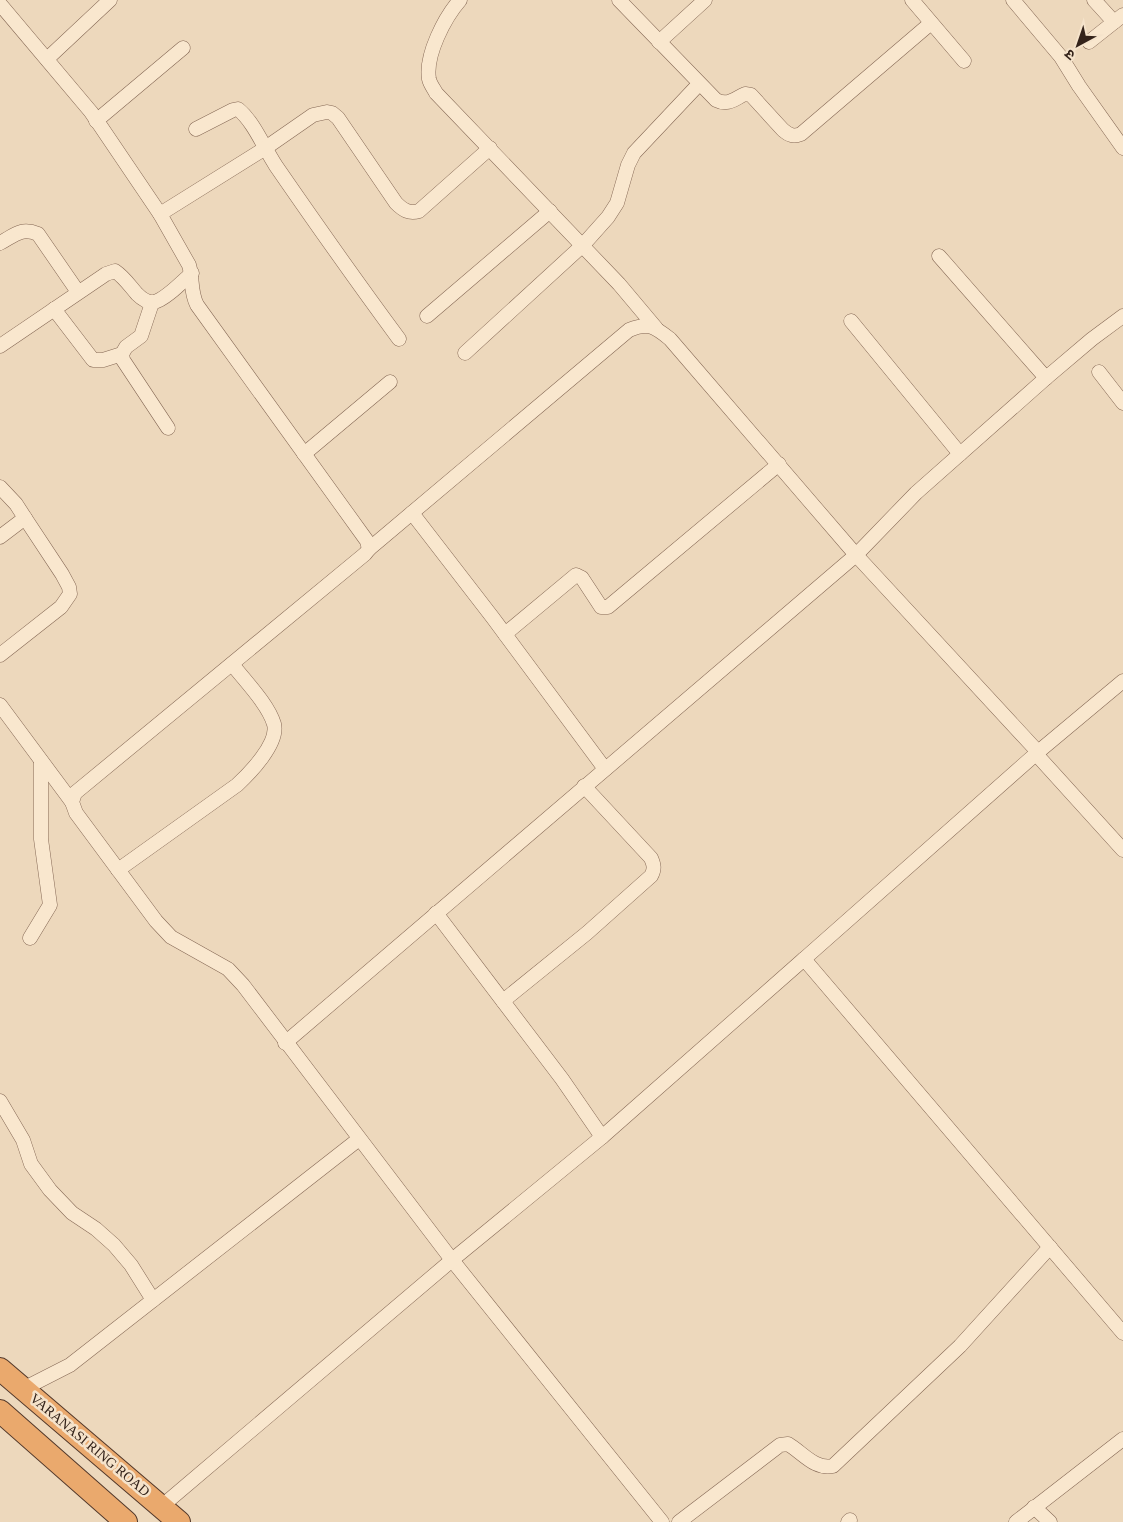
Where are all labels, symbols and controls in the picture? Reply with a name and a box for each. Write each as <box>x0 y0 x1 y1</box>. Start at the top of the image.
north arrow <box>1053 20 1103 70</box>
text: उ <box>1061 46 1078 63</box>
street label: VARANASI RING ROAD <box>27 1391 153 1499</box>

